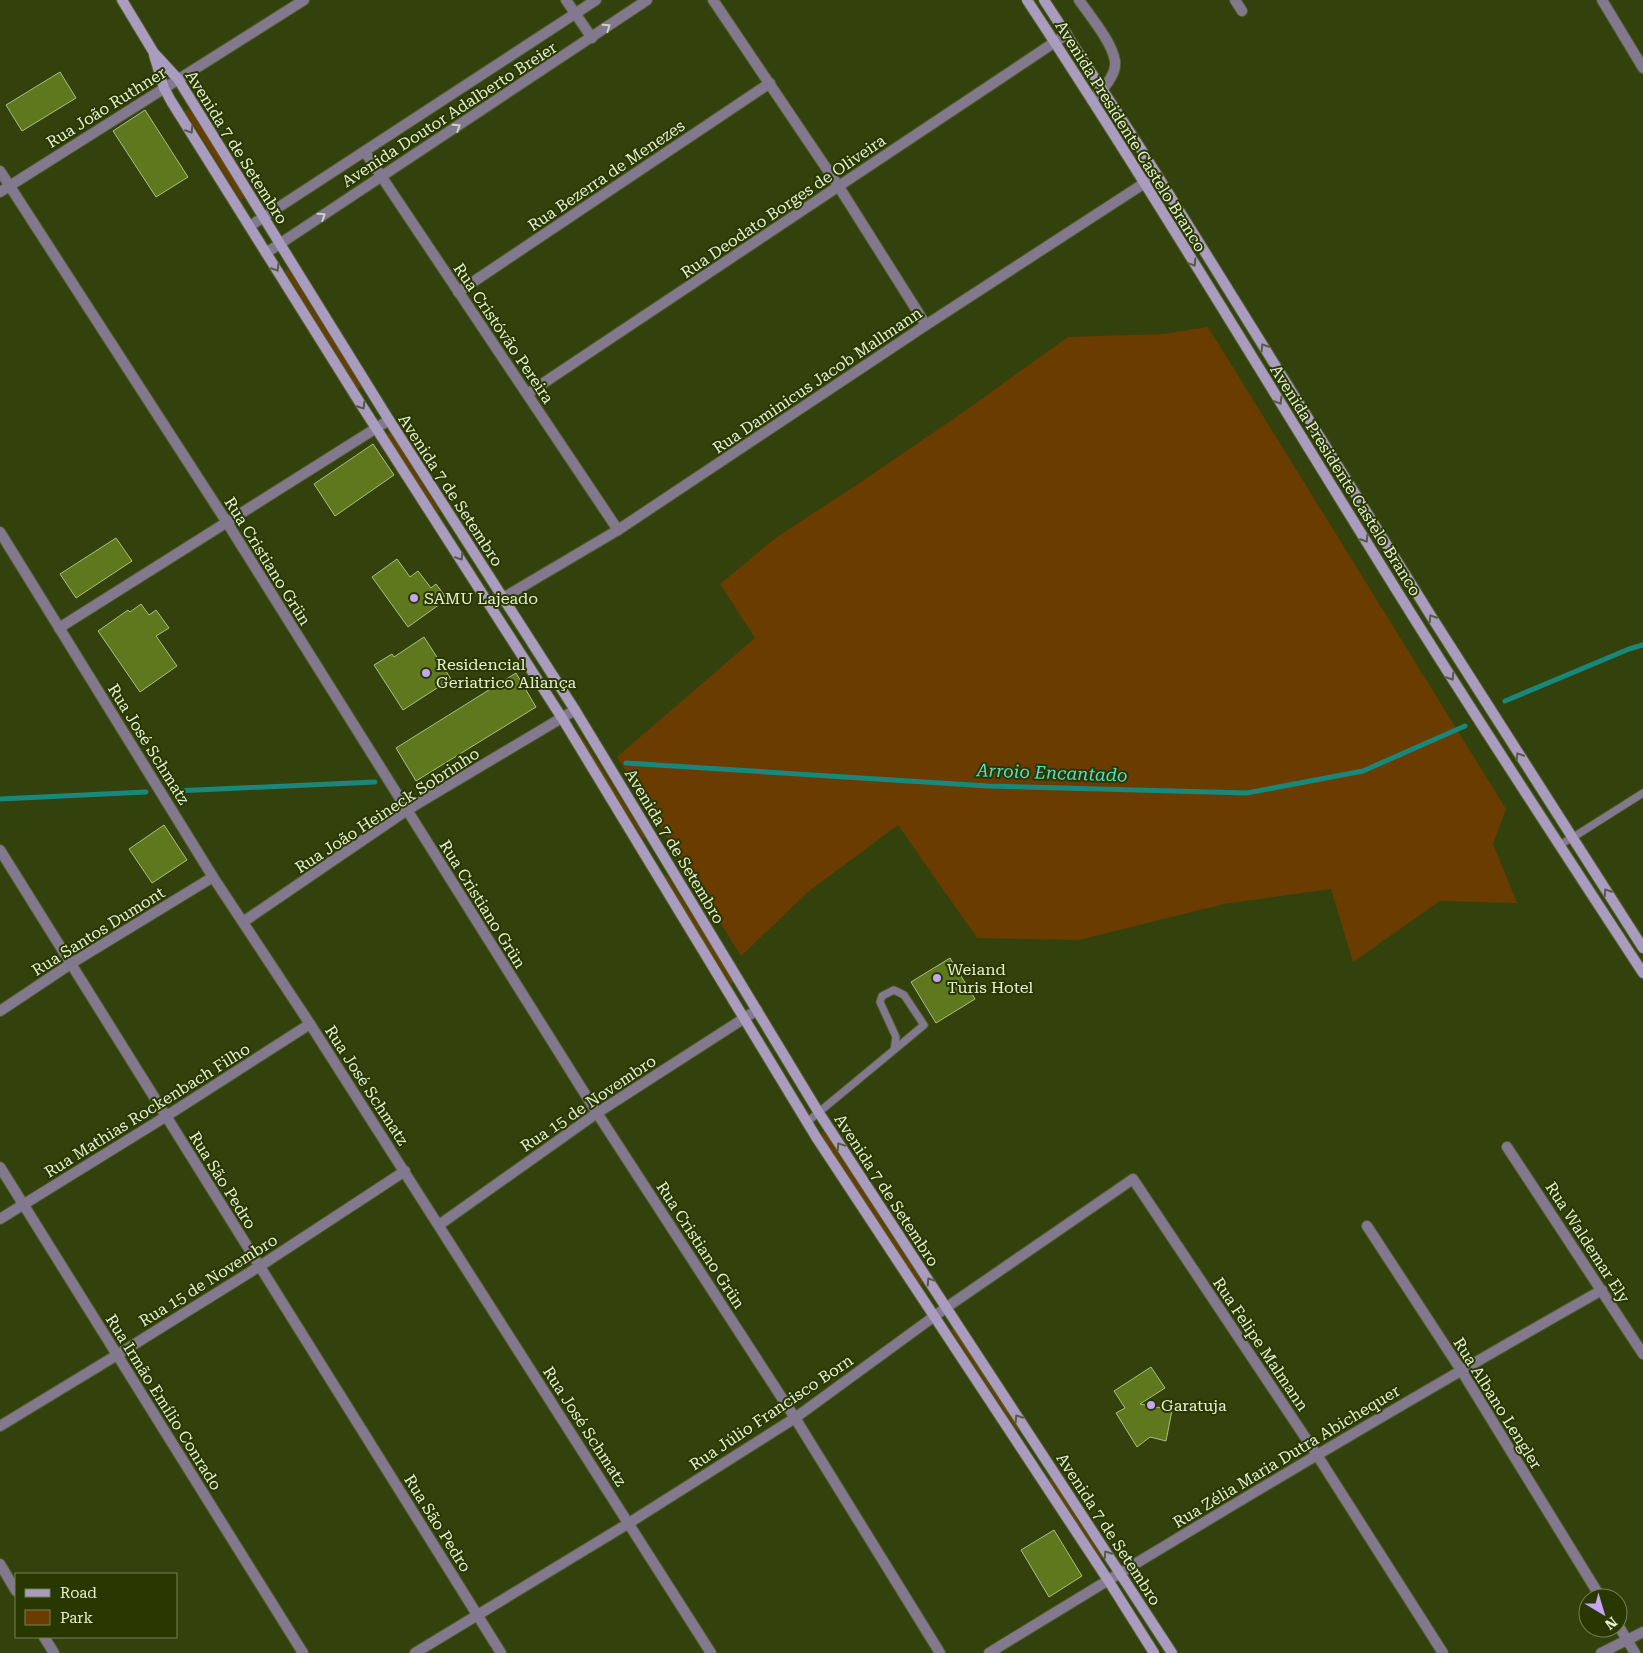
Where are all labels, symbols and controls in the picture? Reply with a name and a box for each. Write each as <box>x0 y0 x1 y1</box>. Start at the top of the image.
street label: Avenida Presidente Castelo Branco <box>1051 17 1210 255</box>
one-way arrow <box>602 24 611 33</box>
street label: Avenida Doutor Adalberto Breier <box>338 37 561 191</box>
street label: Rua João Ruthner <box>43 63 170 152</box>
street label: Avenida 7 de Setembro <box>182 67 292 228</box>
street label: Rua Bezerra de Menezes <box>524 116 689 235</box>
one-way arrow <box>452 124 461 133</box>
one-way arrow <box>183 125 193 134</box>
street label: Rua Deodato Borges de Oliveira <box>677 130 890 282</box>
one-way arrow <box>316 213 325 222</box>
one-way arrow <box>1187 258 1197 267</box>
street label: Rua Cristóvão Pereira <box>450 260 558 407</box>
one-way arrow <box>269 262 279 271</box>
street label: Rua Daminicus Jacob Mallmann <box>709 303 925 458</box>
one-way arrow <box>1260 343 1270 352</box>
street label: Avenida Presidente Castelo Branco <box>1266 361 1425 599</box>
one-way arrow <box>1273 396 1283 405</box>
one-way arrow <box>356 400 365 409</box>
street label: Avenida 7 de Setembro <box>394 411 507 570</box>
street label: Rua Cristiano Grün <box>220 494 315 629</box>
one-way arrow <box>1359 534 1368 543</box>
one-way arrow <box>454 551 463 560</box>
place label: SAMU Lajeado <box>424 589 538 608</box>
marker: SAMU Lajeado <box>408 592 420 604</box>
one-way arrow <box>1429 615 1439 624</box>
place label: Residencial Geriatrico Aliança <box>436 655 577 692</box>
marker: Residencial Geriatrico Aliança <box>420 667 432 679</box>
one-way arrow <box>1445 672 1455 681</box>
street label: Rua José Schmatz <box>104 680 194 809</box>
street label: Rua João Heineck Sobrinho <box>292 744 483 877</box>
one-way arrow <box>1516 752 1526 761</box>
water label: Arroio Encantado <box>975 759 1128 786</box>
street label: Avenida 7 de Setembro <box>621 765 728 927</box>
street label: Rua Cristiano Grün <box>435 837 530 972</box>
street label: Rua Santos Dumont <box>28 883 168 980</box>
one-way arrow <box>1604 889 1613 898</box>
place label: Weiand Turis Hotel <box>947 960 1033 997</box>
marker: Weiand Turis Hotel <box>931 972 943 984</box>
street label: Rua José Schmatz <box>321 1022 413 1149</box>
street label: Rua Mathias Rockenbach Filho <box>41 1039 254 1182</box>
street label: Rua 15 de Novembro <box>517 1051 660 1156</box>
street label: Avenida 7 de Setembro <box>830 1111 943 1270</box>
street label: Rua São Pedro <box>185 1128 260 1233</box>
one-way arrow <box>837 1142 846 1152</box>
street label: Rua Cristiano Grün <box>652 1178 749 1312</box>
street label: Rua Waldemar Ely <box>1541 1178 1634 1307</box>
street label: Rua 15 de Novembro <box>136 1230 281 1331</box>
street label: Rua Felipe Malmann <box>1209 1274 1312 1415</box>
one-way arrow <box>927 1278 936 1287</box>
street label: Rua Irmão Emílio Conrado <box>102 1311 226 1494</box>
street label: Rua Albano Lengler <box>1449 1334 1546 1473</box>
street label: Rua Júlio Francisco Born <box>686 1351 857 1474</box>
street label: Rua José Schmatz <box>539 1363 631 1490</box>
street label: Rua Zélia Maria Dutra Abichequer <box>1169 1381 1403 1532</box>
place label: Garatuja <box>1161 1396 1227 1415</box>
marker: Garatuja <box>1145 1399 1157 1411</box>
one-way arrow <box>1015 1414 1025 1423</box>
street label: Avenida 7 de Setembro <box>1052 1450 1165 1609</box>
street label: Rua São Pedro <box>400 1471 475 1576</box>
one-way arrow <box>1103 1550 1113 1559</box>
legend <box>15 1573 178 1638</box>
text: Road <box>60 1584 97 1602</box>
north arrow <box>1578 1588 1628 1638</box>
text: Park <box>60 1609 94 1627</box>
text: N <box>1602 1614 1620 1633</box>

